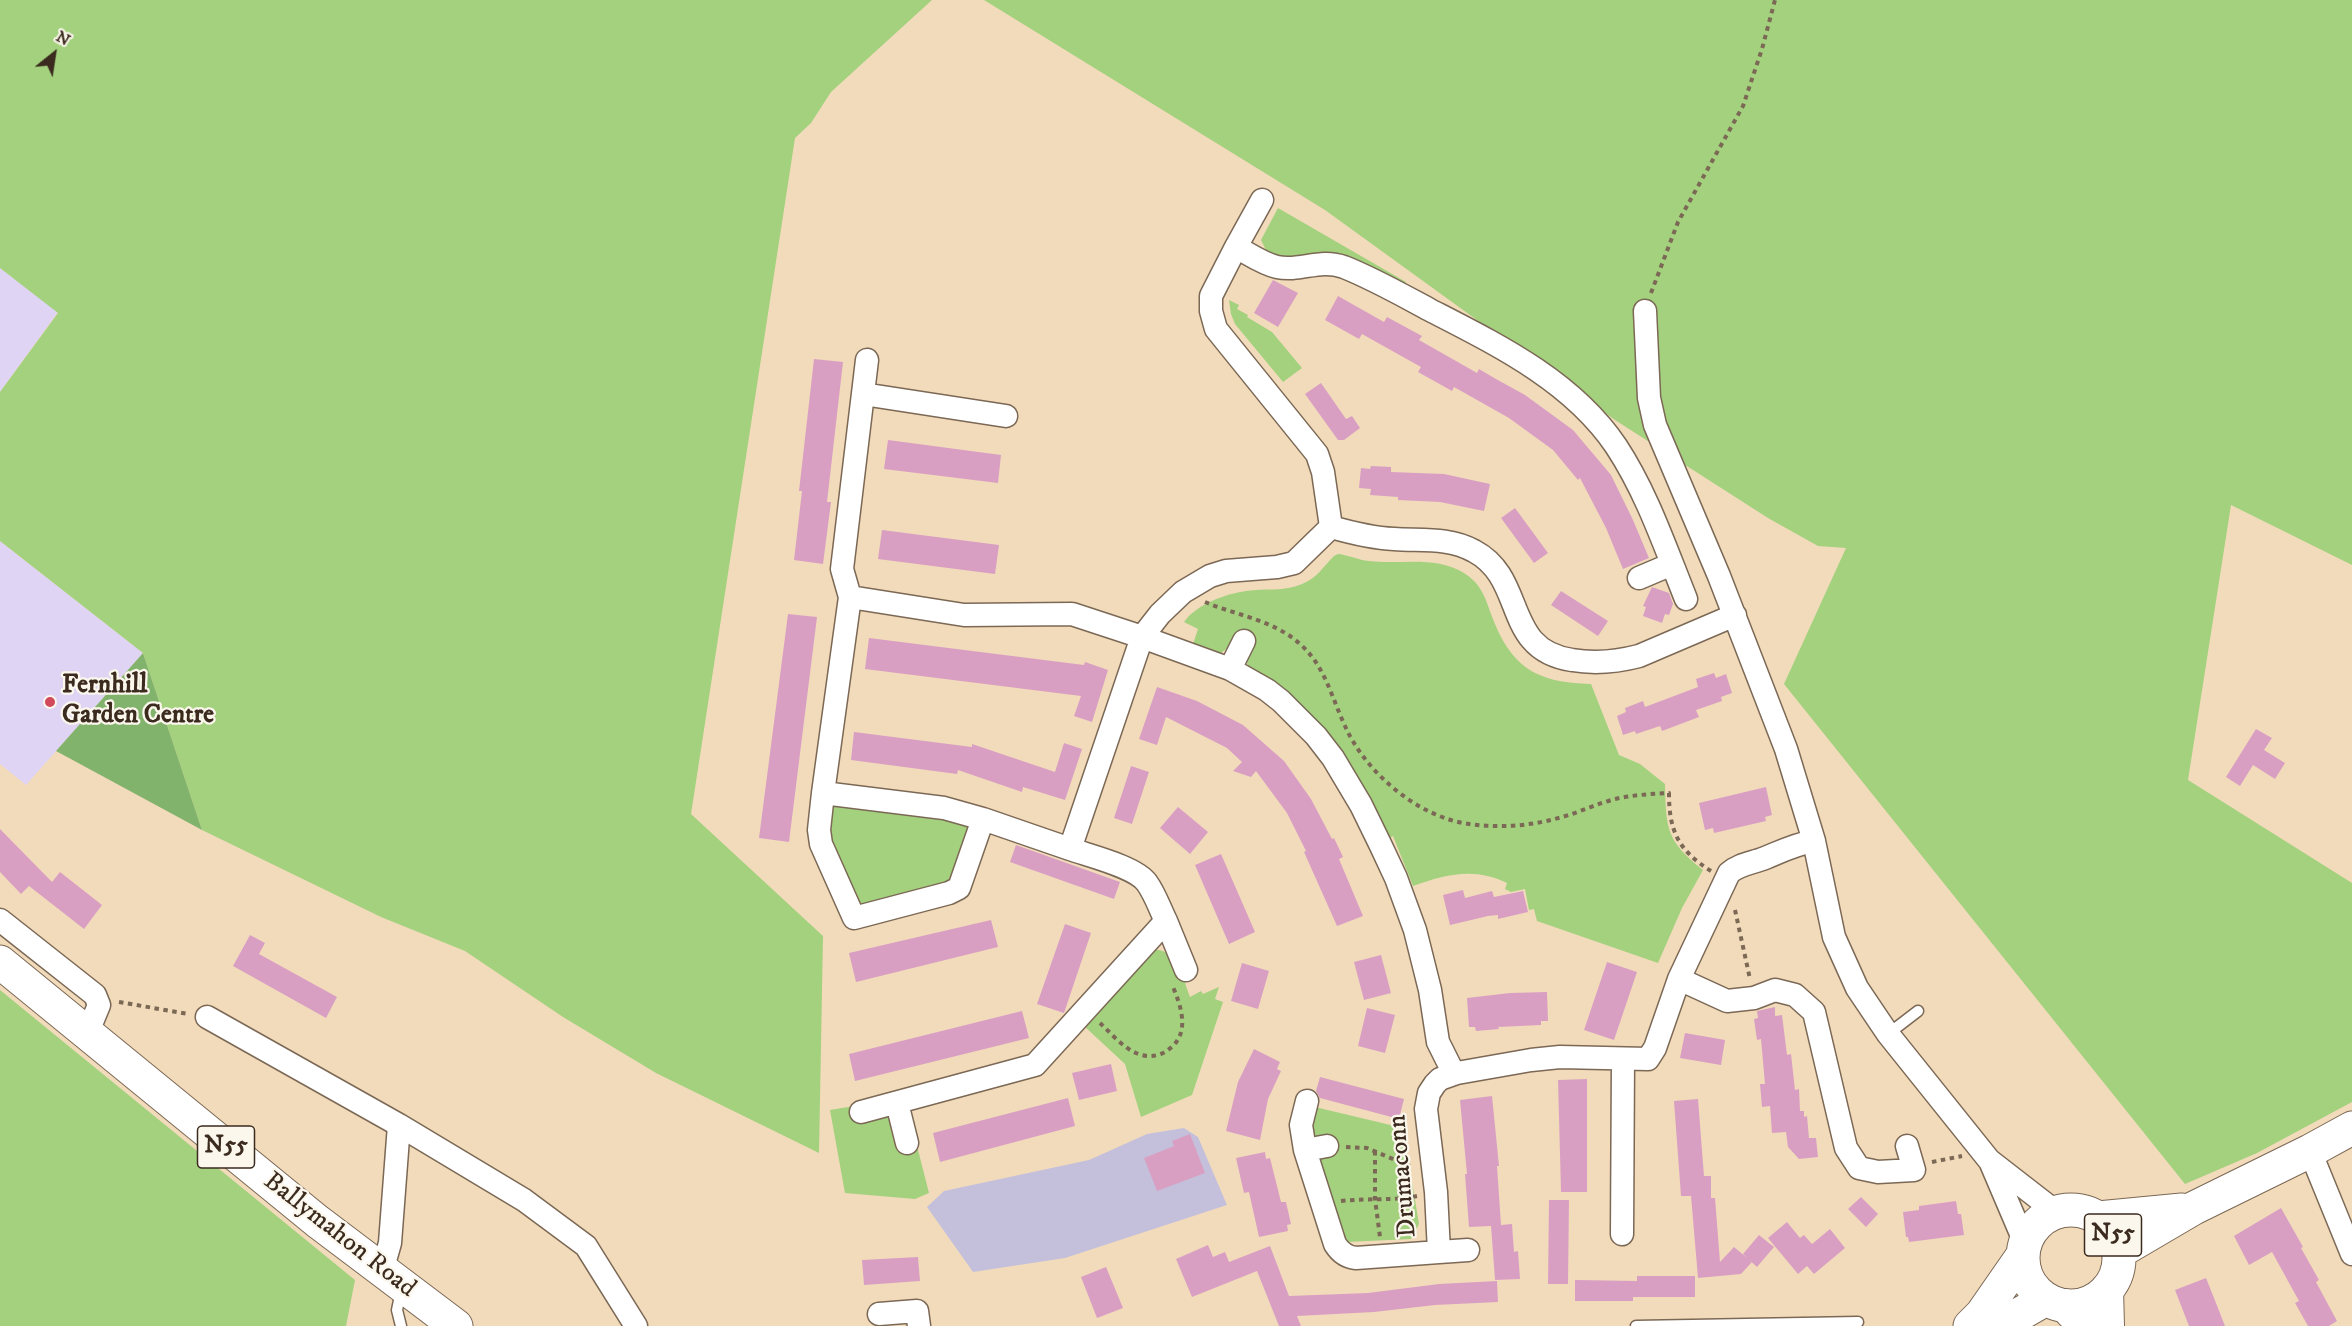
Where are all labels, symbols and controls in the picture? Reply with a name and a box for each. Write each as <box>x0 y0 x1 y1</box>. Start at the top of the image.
north arrow <box>24 24 84 84</box>
text: N <box>52 26 74 50</box>
place label: Fernhill Garden Centre <box>62 671 214 732</box>
marker: Fernhill Garden Centre <box>43 695 57 709</box>
street label: Drumaconn <box>1383 1113 1425 1239</box>
road number: N55 <box>198 1126 254 1168</box>
street label: Ballymahon Road <box>257 1167 421 1305</box>
road number: N55 <box>2084 1214 2142 1256</box>

